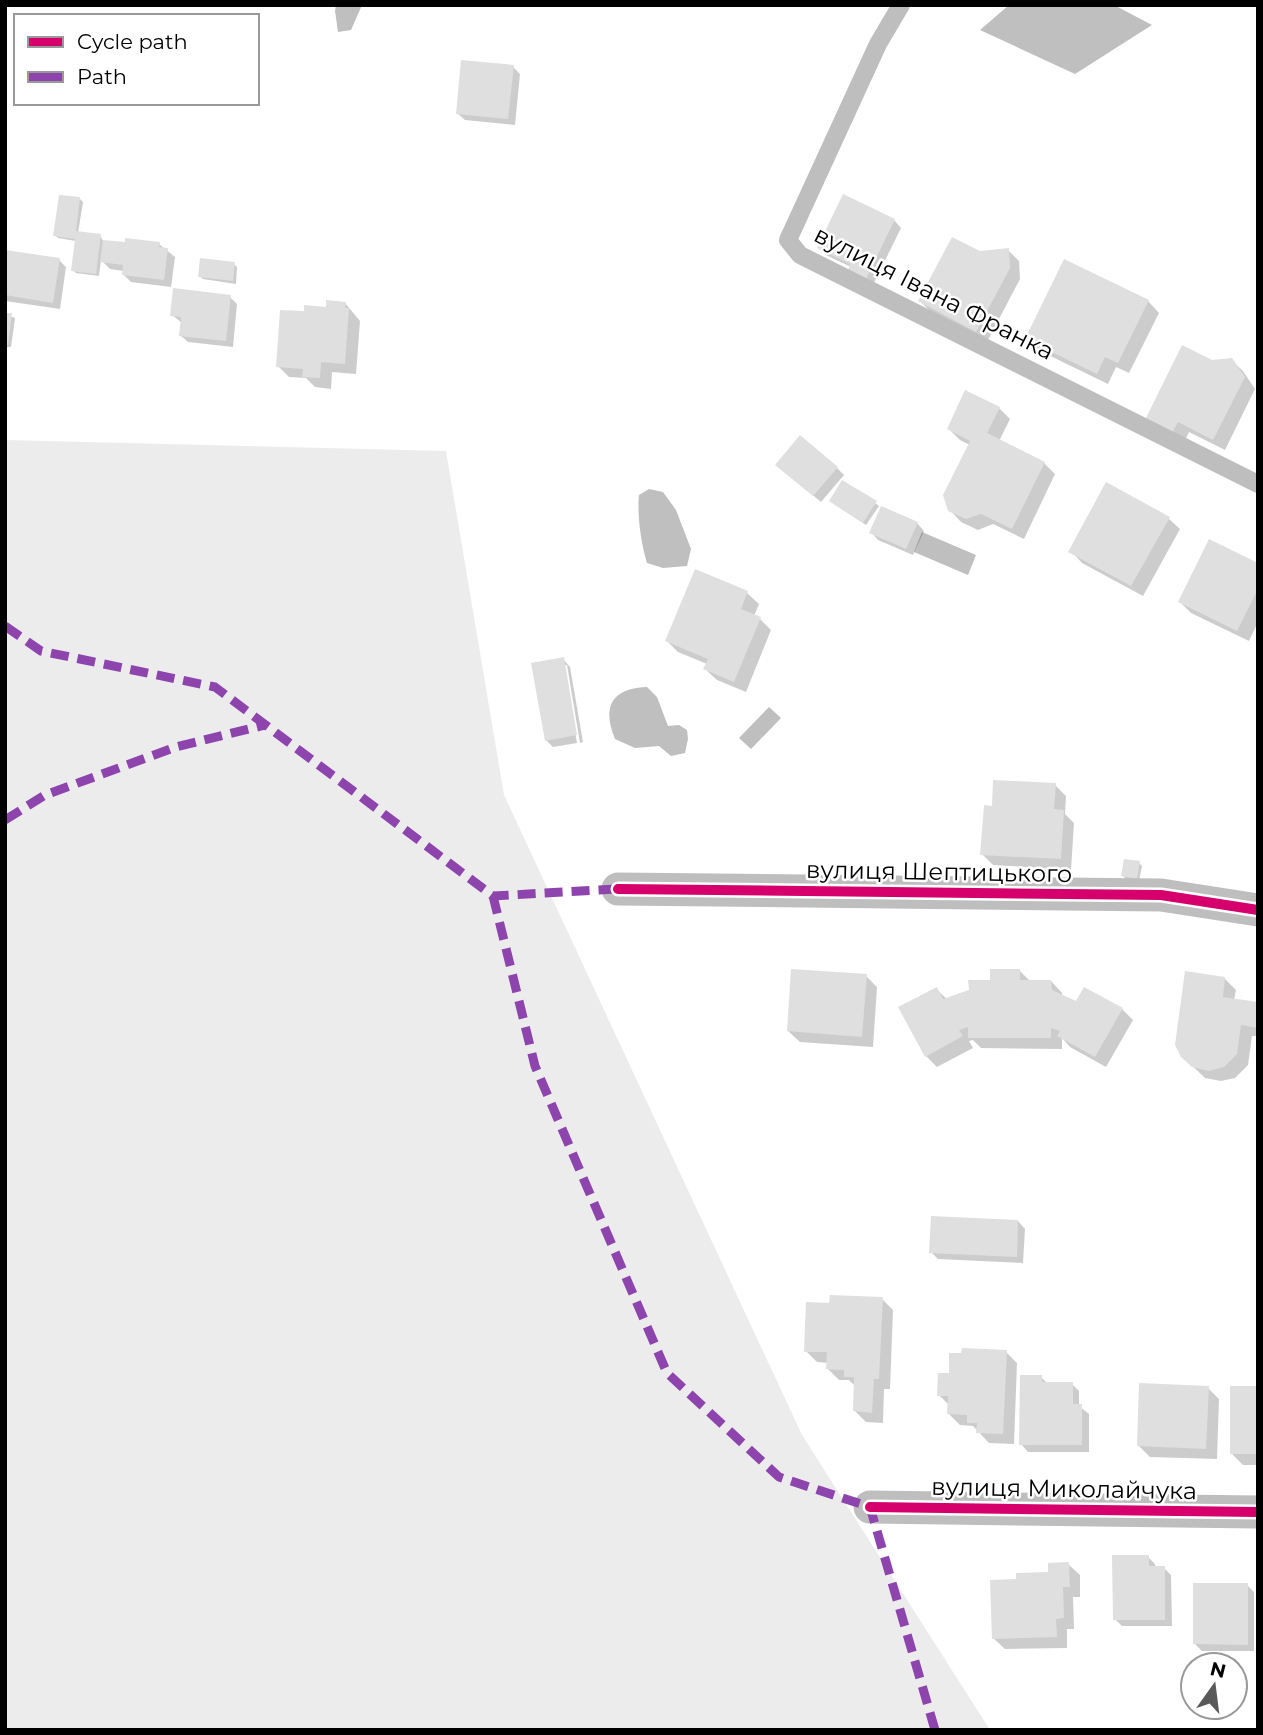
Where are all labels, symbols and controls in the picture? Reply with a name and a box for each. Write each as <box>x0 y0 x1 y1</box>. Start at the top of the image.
legend <box>14 14 259 105</box>
text: Cycle path <box>77 29 188 54</box>
text: Path <box>77 64 127 89</box>
street label: вулиця Івана Франка <box>810 219 1059 366</box>
street label: вулиця Шептицького <box>806 855 1072 888</box>
street label: вулиця Миколайчука <box>931 1472 1197 1505</box>
north arrow <box>1179 1651 1249 1721</box>
text: N <box>1208 1657 1228 1683</box>

